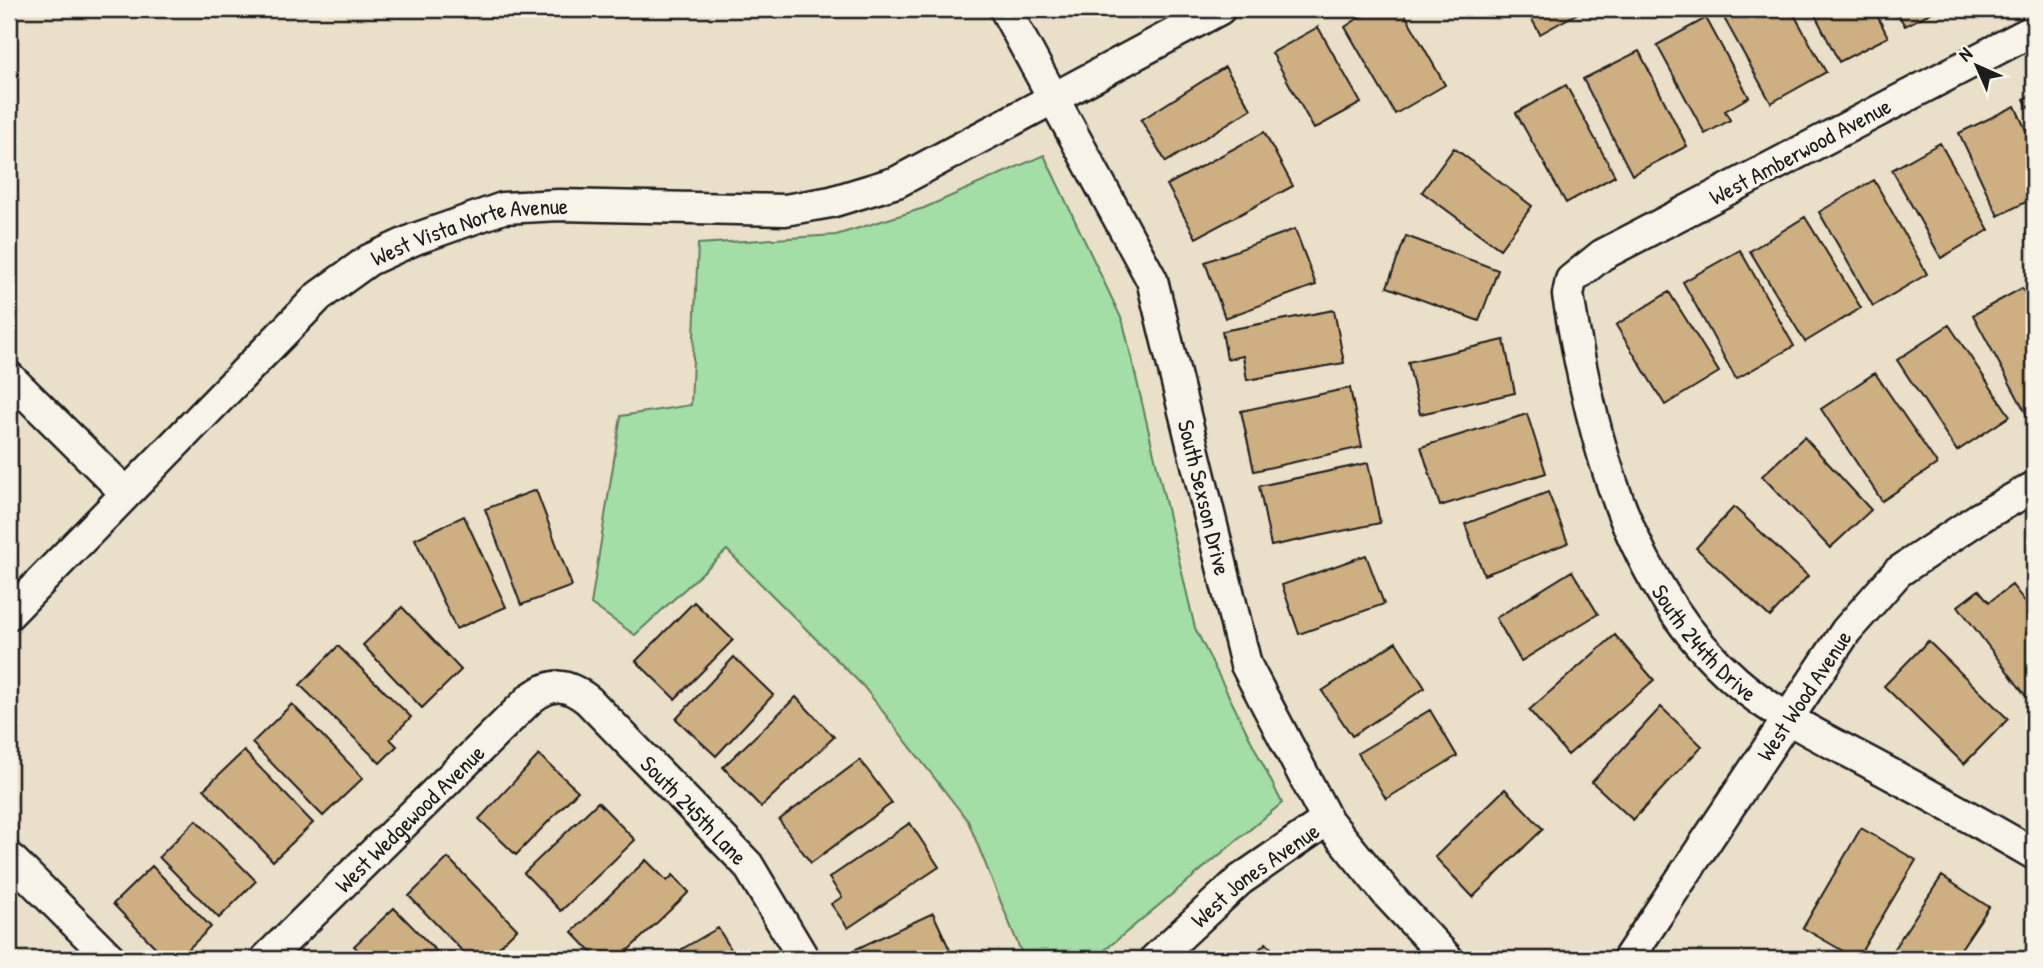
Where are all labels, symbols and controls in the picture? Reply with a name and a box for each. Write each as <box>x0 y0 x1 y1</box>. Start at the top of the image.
north arrow <box>1941 32 2011 102</box>
text: N <box>1952 41 1978 67</box>
street label: West Amberwood Avenue <box>1704 90 1896 212</box>
street label: West Vista Norte Avenue <box>366 190 569 273</box>
street label: South Sexson Drive <box>1171 416 1239 578</box>
street label: South 244th Drive <box>1645 578 1763 708</box>
street label: West Wood Avenue <box>1749 624 1858 766</box>
street label: West Wedgewood Avenue <box>327 737 491 899</box>
street label: South 245th Lane <box>634 748 755 871</box>
street label: West Jones Avenue <box>1184 815 1325 934</box>

